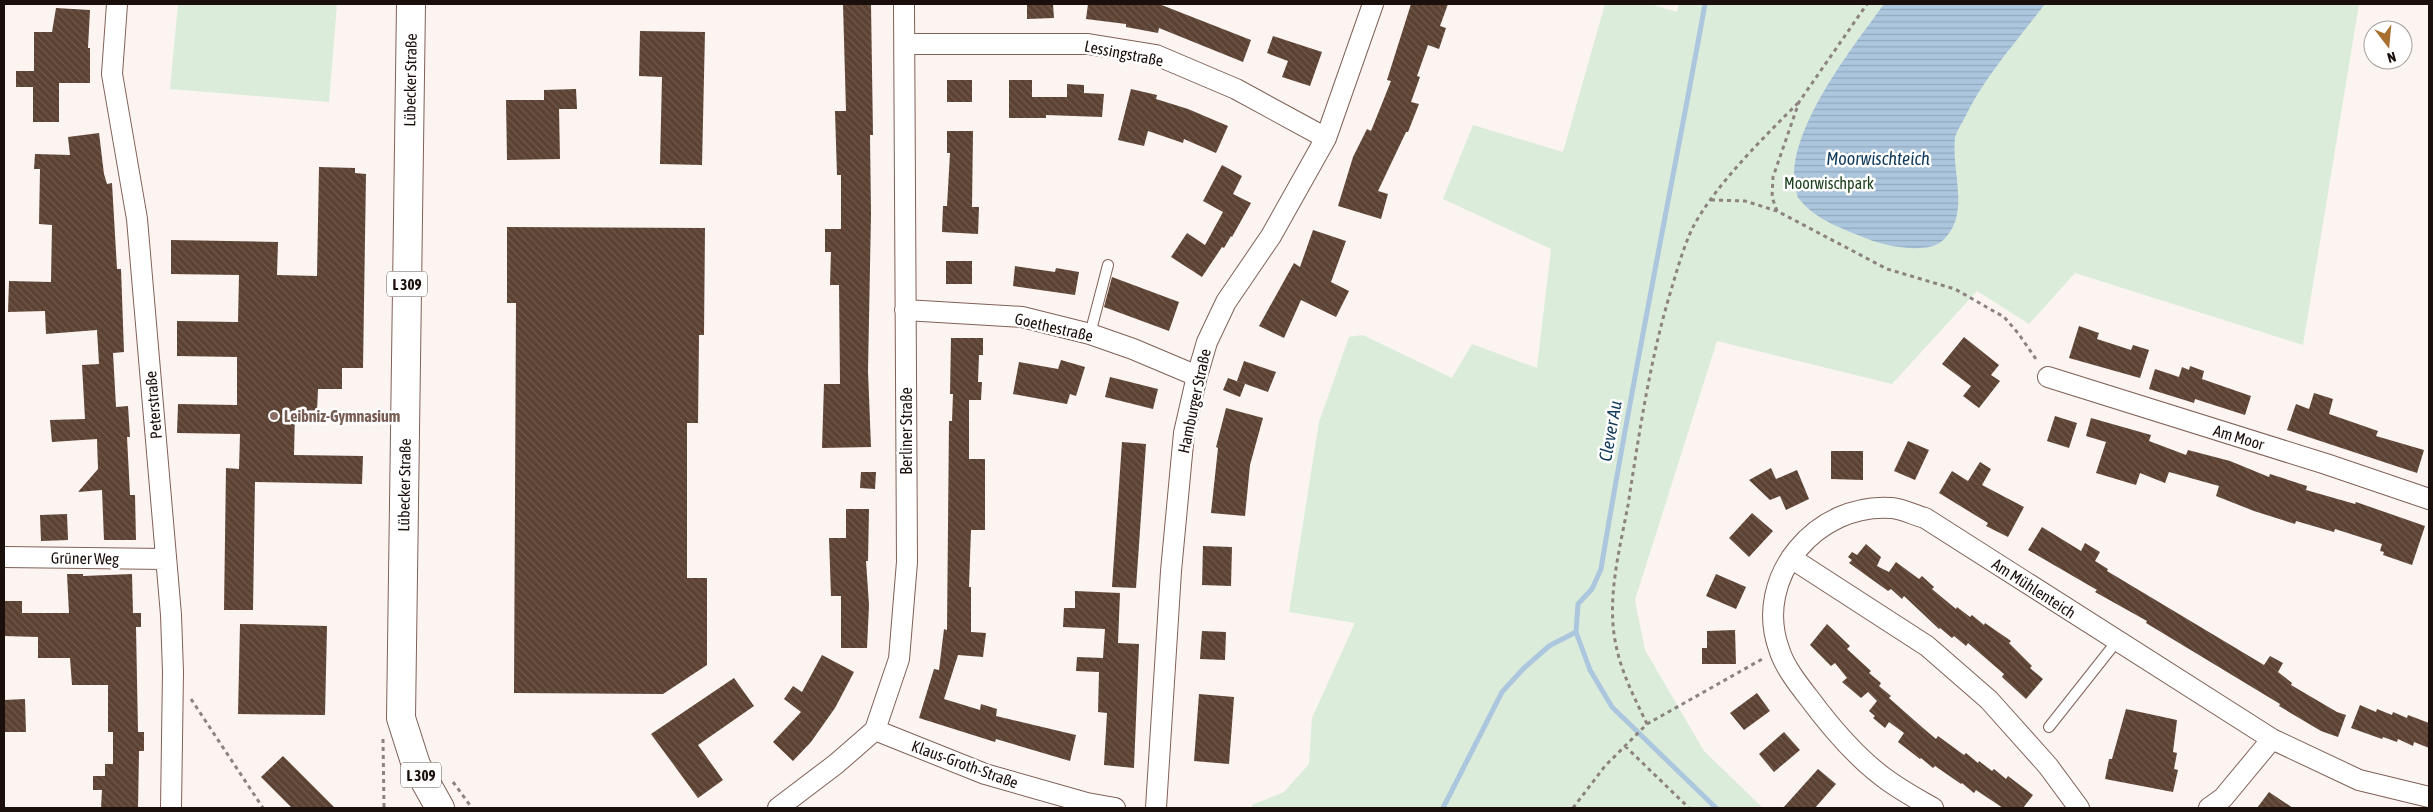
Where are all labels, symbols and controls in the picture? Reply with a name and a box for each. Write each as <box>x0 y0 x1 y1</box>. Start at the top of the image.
north arrow <box>2363 20 2413 70</box>
street label: Lübecker Straße <box>400 33 420 127</box>
street label: Lessingstraße <box>1083 37 1165 70</box>
text: N <box>2385 49 2398 66</box>
water label: Moorwischteich <box>1826 148 1930 169</box>
park label: Moorwischpark <box>1784 174 1874 193</box>
road number: L 309 <box>387 272 427 296</box>
street label: Goethestraße <box>1013 309 1095 345</box>
street label: Hamburger Straße <box>1174 347 1215 455</box>
street label: Peterstraße <box>141 370 165 440</box>
street label: Berliner Straße <box>897 387 915 475</box>
water label: Clever Au <box>1594 399 1626 463</box>
place label: Leibniz-Gymnasium <box>284 407 400 425</box>
marker: Leibniz-Gymnasium <box>268 410 280 422</box>
street label: Am Moor <box>2211 421 2267 453</box>
street label: Lübecker Straße <box>394 438 414 532</box>
street label: Grüner Weg <box>51 548 119 569</box>
street label: Am Mühlenteich <box>1989 554 2079 622</box>
street label: Klaus-Groth-Straße <box>909 736 1021 792</box>
road number: L 309 <box>401 762 441 788</box>

